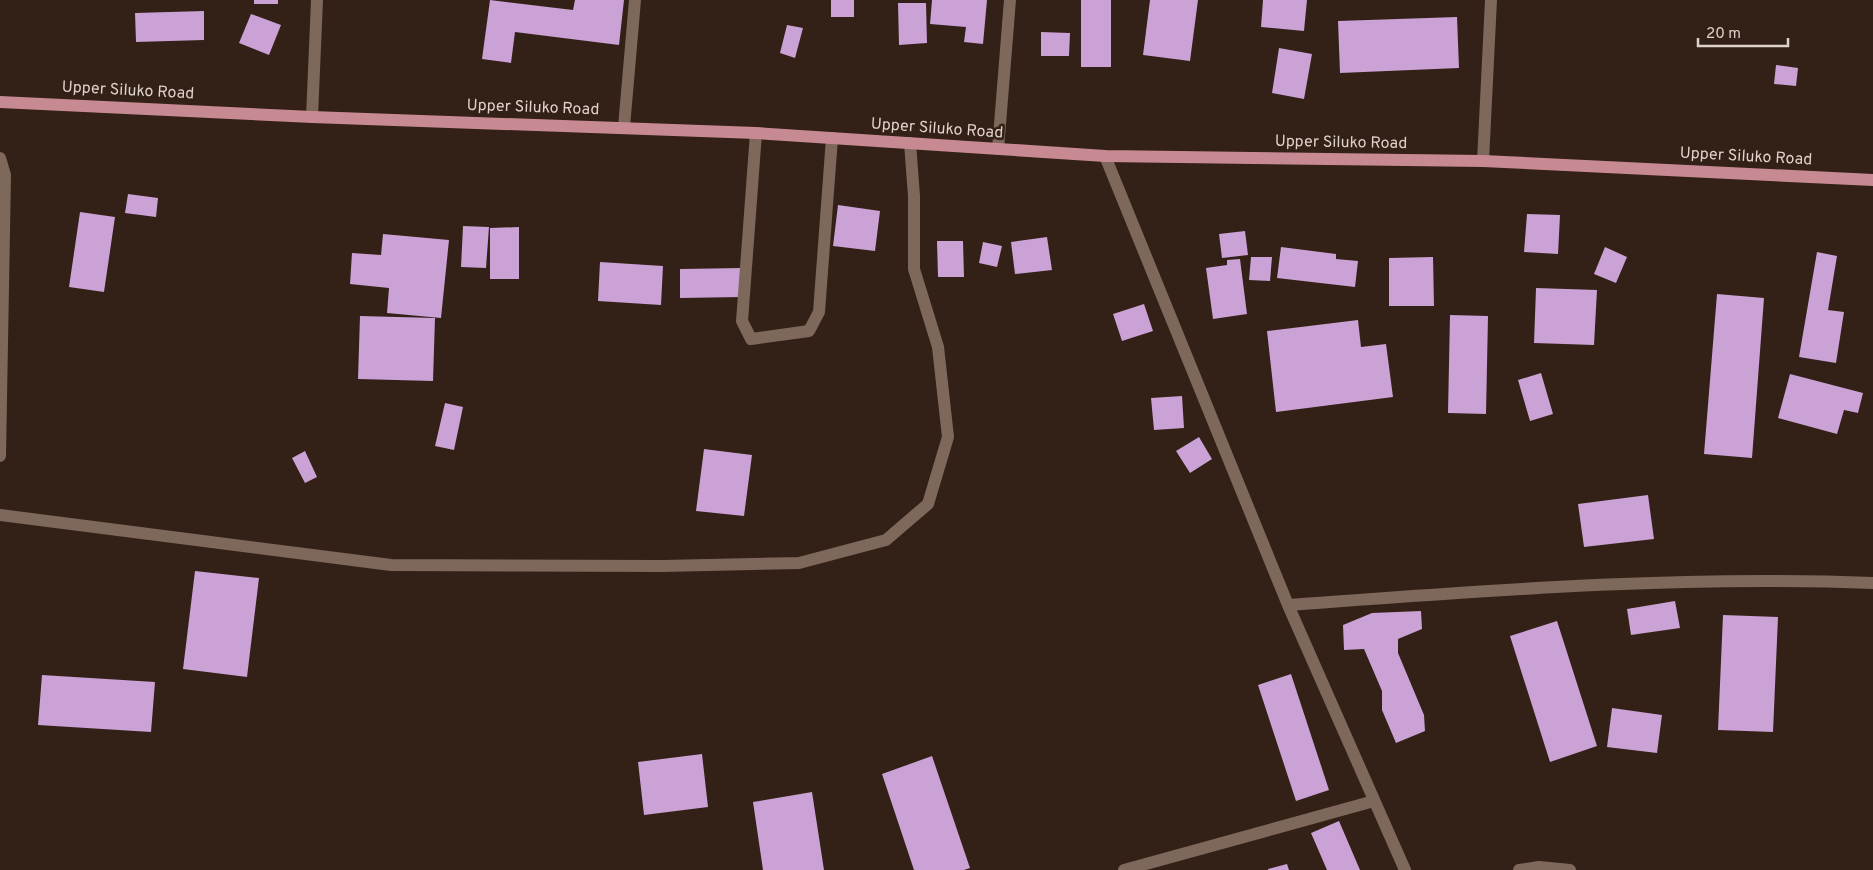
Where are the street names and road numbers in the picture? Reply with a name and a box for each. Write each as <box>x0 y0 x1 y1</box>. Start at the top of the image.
street label: Upper Siluko Road <box>61 78 195 104</box>
street label: Upper Siluko Road <box>466 96 600 120</box>
street label: Upper Siluko Road <box>870 114 1004 144</box>
street label: Upper Siluko Road <box>1275 132 1407 154</box>
street label: Upper Siluko Road <box>1679 144 1813 170</box>

